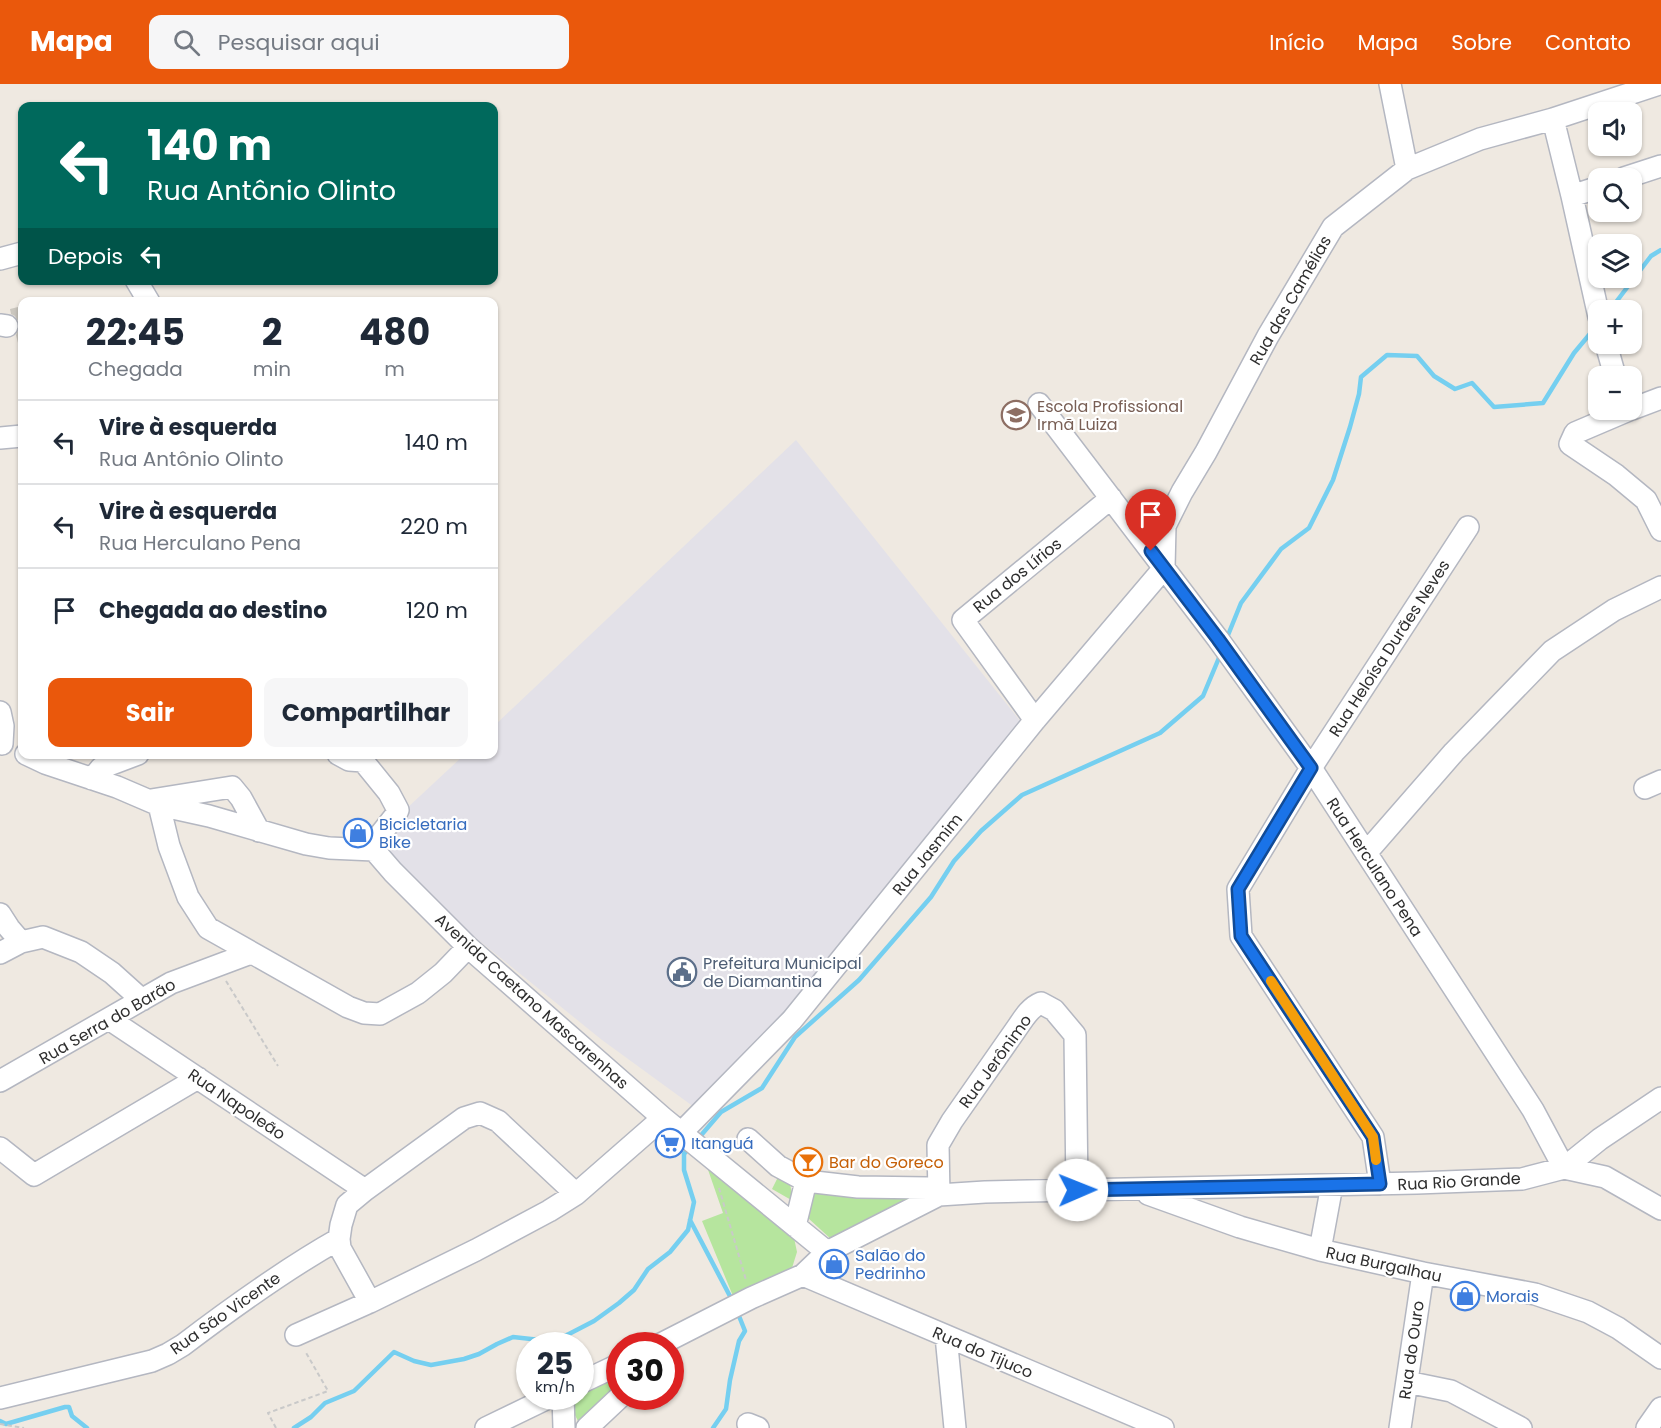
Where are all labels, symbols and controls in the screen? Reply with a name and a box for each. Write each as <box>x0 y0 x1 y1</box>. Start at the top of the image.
search box <box>149 15 569 69</box>
text: Mapa <box>30 22 113 61</box>
icon: search <box>170 26 203 59</box>
text: Pesquisar aqui <box>218 27 380 58</box>
text: Início <box>1269 28 1324 57</box>
text: Mapa <box>1357 28 1418 57</box>
text: Sobre <box>1451 28 1512 57</box>
text: Contato <box>1545 28 1631 57</box>
map controls <box>1588 102 1642 420</box>
button: sound <box>1588 102 1642 156</box>
text: 140 m <box>147 116 272 175</box>
icon: left <box>48 126 126 204</box>
button: search <box>1588 168 1642 222</box>
text: Rua Antônio Olinto <box>147 172 396 209</box>
street label: Rua das Camélias <box>1244 231 1337 369</box>
button: layers <box>1588 234 1642 288</box>
icon: left <box>135 240 168 273</box>
text: Depois <box>48 241 123 272</box>
button: + <box>1588 300 1642 354</box>
text: 22:45 <box>86 307 185 358</box>
text: 2 <box>262 307 282 358</box>
text: 480 <box>359 307 430 358</box>
text: Chegada <box>88 355 183 383</box>
text: min <box>253 355 291 383</box>
text: m <box>384 355 405 383</box>
button: − <box>1588 366 1642 420</box>
place label: Escola Profissional Irmã Luiza <box>1037 395 1183 436</box>
school or university icon: Escola Profissional Irmã Luiza <box>1000 399 1032 431</box>
text: Vire à esquerda <box>99 412 277 443</box>
icon: left <box>48 426 81 459</box>
text: 140 m <box>405 427 468 458</box>
text: Rua Antônio Olinto <box>99 445 283 473</box>
pin <box>1125 489 1176 551</box>
text: Vire à esquerda <box>99 496 277 527</box>
icon: arrive <box>1134 498 1167 531</box>
icon: left <box>48 510 81 543</box>
text: 220 m <box>400 511 468 542</box>
text: Rua Herculano Pena <box>99 529 301 557</box>
street label: Rua dos Lírios <box>968 532 1067 618</box>
street label: Rua Heloísa Durães Neves <box>1323 555 1455 741</box>
icon: arrive <box>48 594 81 627</box>
text: Chegada ao destino <box>99 595 327 626</box>
text: 120 m <box>406 595 468 626</box>
button: Sair <box>48 678 252 747</box>
button: Compartilhar <box>264 678 468 747</box>
street label: Rua Herculano Pena <box>1321 793 1428 941</box>
street label: Rua Jasmim <box>887 808 968 900</box>
place label: Bicicletaria Bike <box>379 813 467 854</box>
shop icon: Bicicletaria Bike <box>342 817 374 849</box>
street label: Avenida Caetano Mascarenhas <box>430 908 633 1095</box>
place label: Prefeitura Municipal de Diamantina <box>703 952 862 993</box>
public building icon: Prefeitura Municipal de Diamantina <box>666 956 698 988</box>
street label: Rua Serra do Barão <box>35 973 180 1070</box>
street label: Rua Jerônimo <box>954 1010 1037 1113</box>
street label: Rua Napoleão <box>183 1063 290 1146</box>
supermarket icon: Itanguá <box>654 1127 686 1159</box>
place label: Itanguá <box>691 1132 754 1155</box>
bar icon: Bar do Goreco <box>792 1146 824 1178</box>
place label: Bar do Goreco <box>829 1151 944 1174</box>
position arrow <box>1045 1158 1109 1222</box>
street label: Rua Rio Grande <box>1397 1167 1521 1196</box>
street label: Rua Burgalhau <box>1324 1241 1444 1288</box>
place label: Salão do Pedrinho <box>855 1244 926 1285</box>
shop icon: Salão do Pedrinho <box>818 1248 850 1280</box>
street label: Rua São Vicente <box>165 1267 285 1360</box>
shop icon: Morais <box>1449 1280 1481 1312</box>
place label: Morais <box>1486 1285 1539 1308</box>
street label: Rua do Ouro <box>1393 1299 1430 1401</box>
street label: Rua do Tijuco <box>929 1321 1037 1384</box>
speed limit sign: 30 <box>606 1332 684 1410</box>
text: 25 <box>537 1342 573 1385</box>
text: km/h <box>535 1376 575 1397</box>

